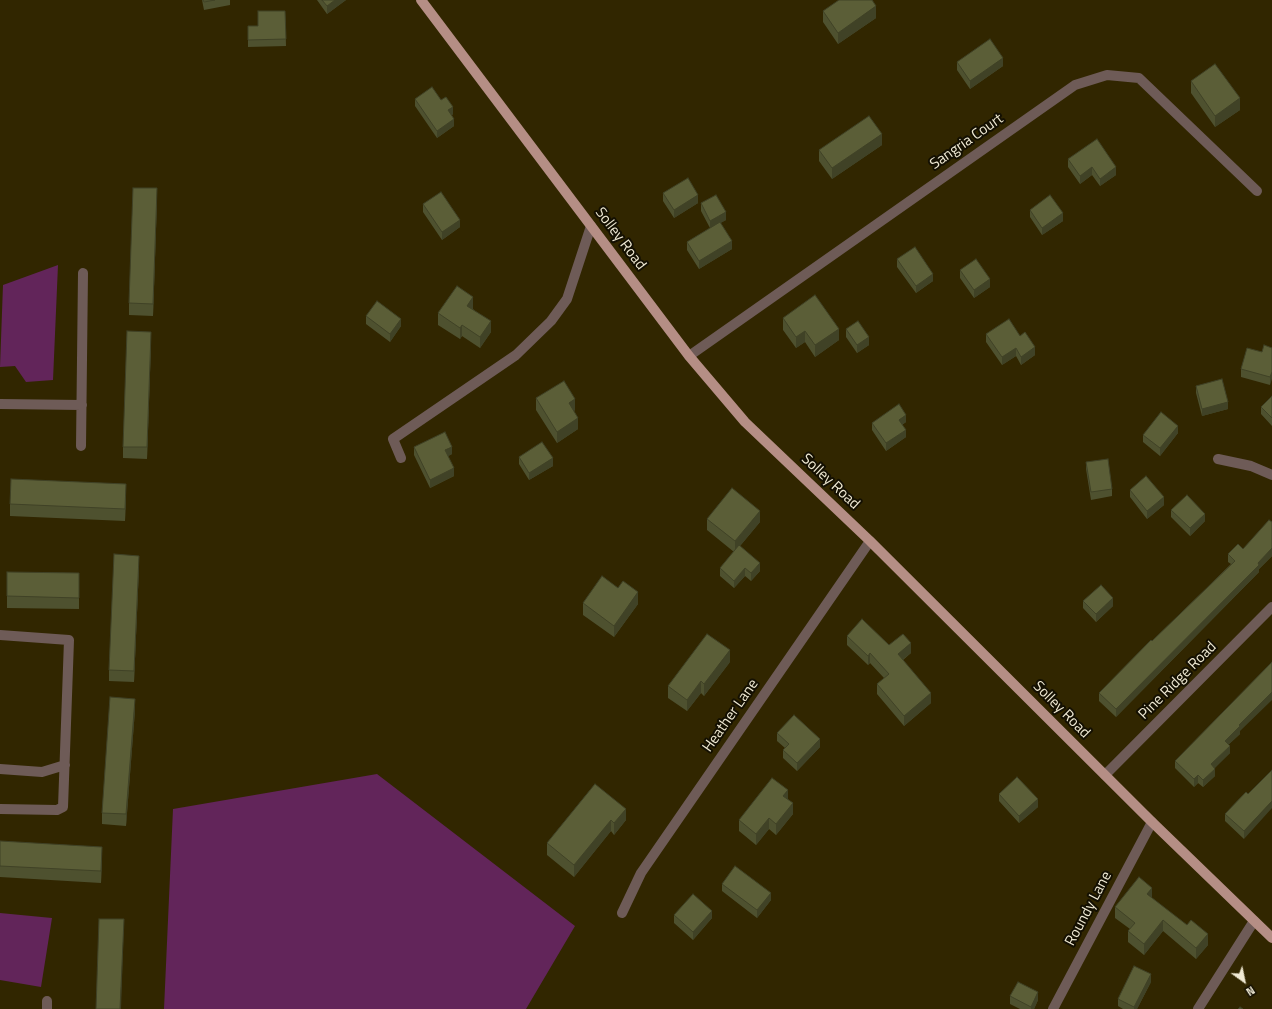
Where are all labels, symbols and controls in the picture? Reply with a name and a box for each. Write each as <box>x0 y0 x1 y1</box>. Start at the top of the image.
street label: Sangria Court <box>927 110 1007 174</box>
street label: Solley Road <box>591 204 649 274</box>
street label: Solley Road <box>797 450 863 514</box>
street label: Pine Ridge Road <box>1135 638 1221 724</box>
street label: Heather Lane <box>699 676 763 756</box>
street label: Solley Road <box>1029 678 1093 742</box>
street label: Roundy Lane <box>1062 869 1116 949</box>
north arrow <box>1224 961 1264 1001</box>
text: N <box>1243 982 1258 1000</box>

